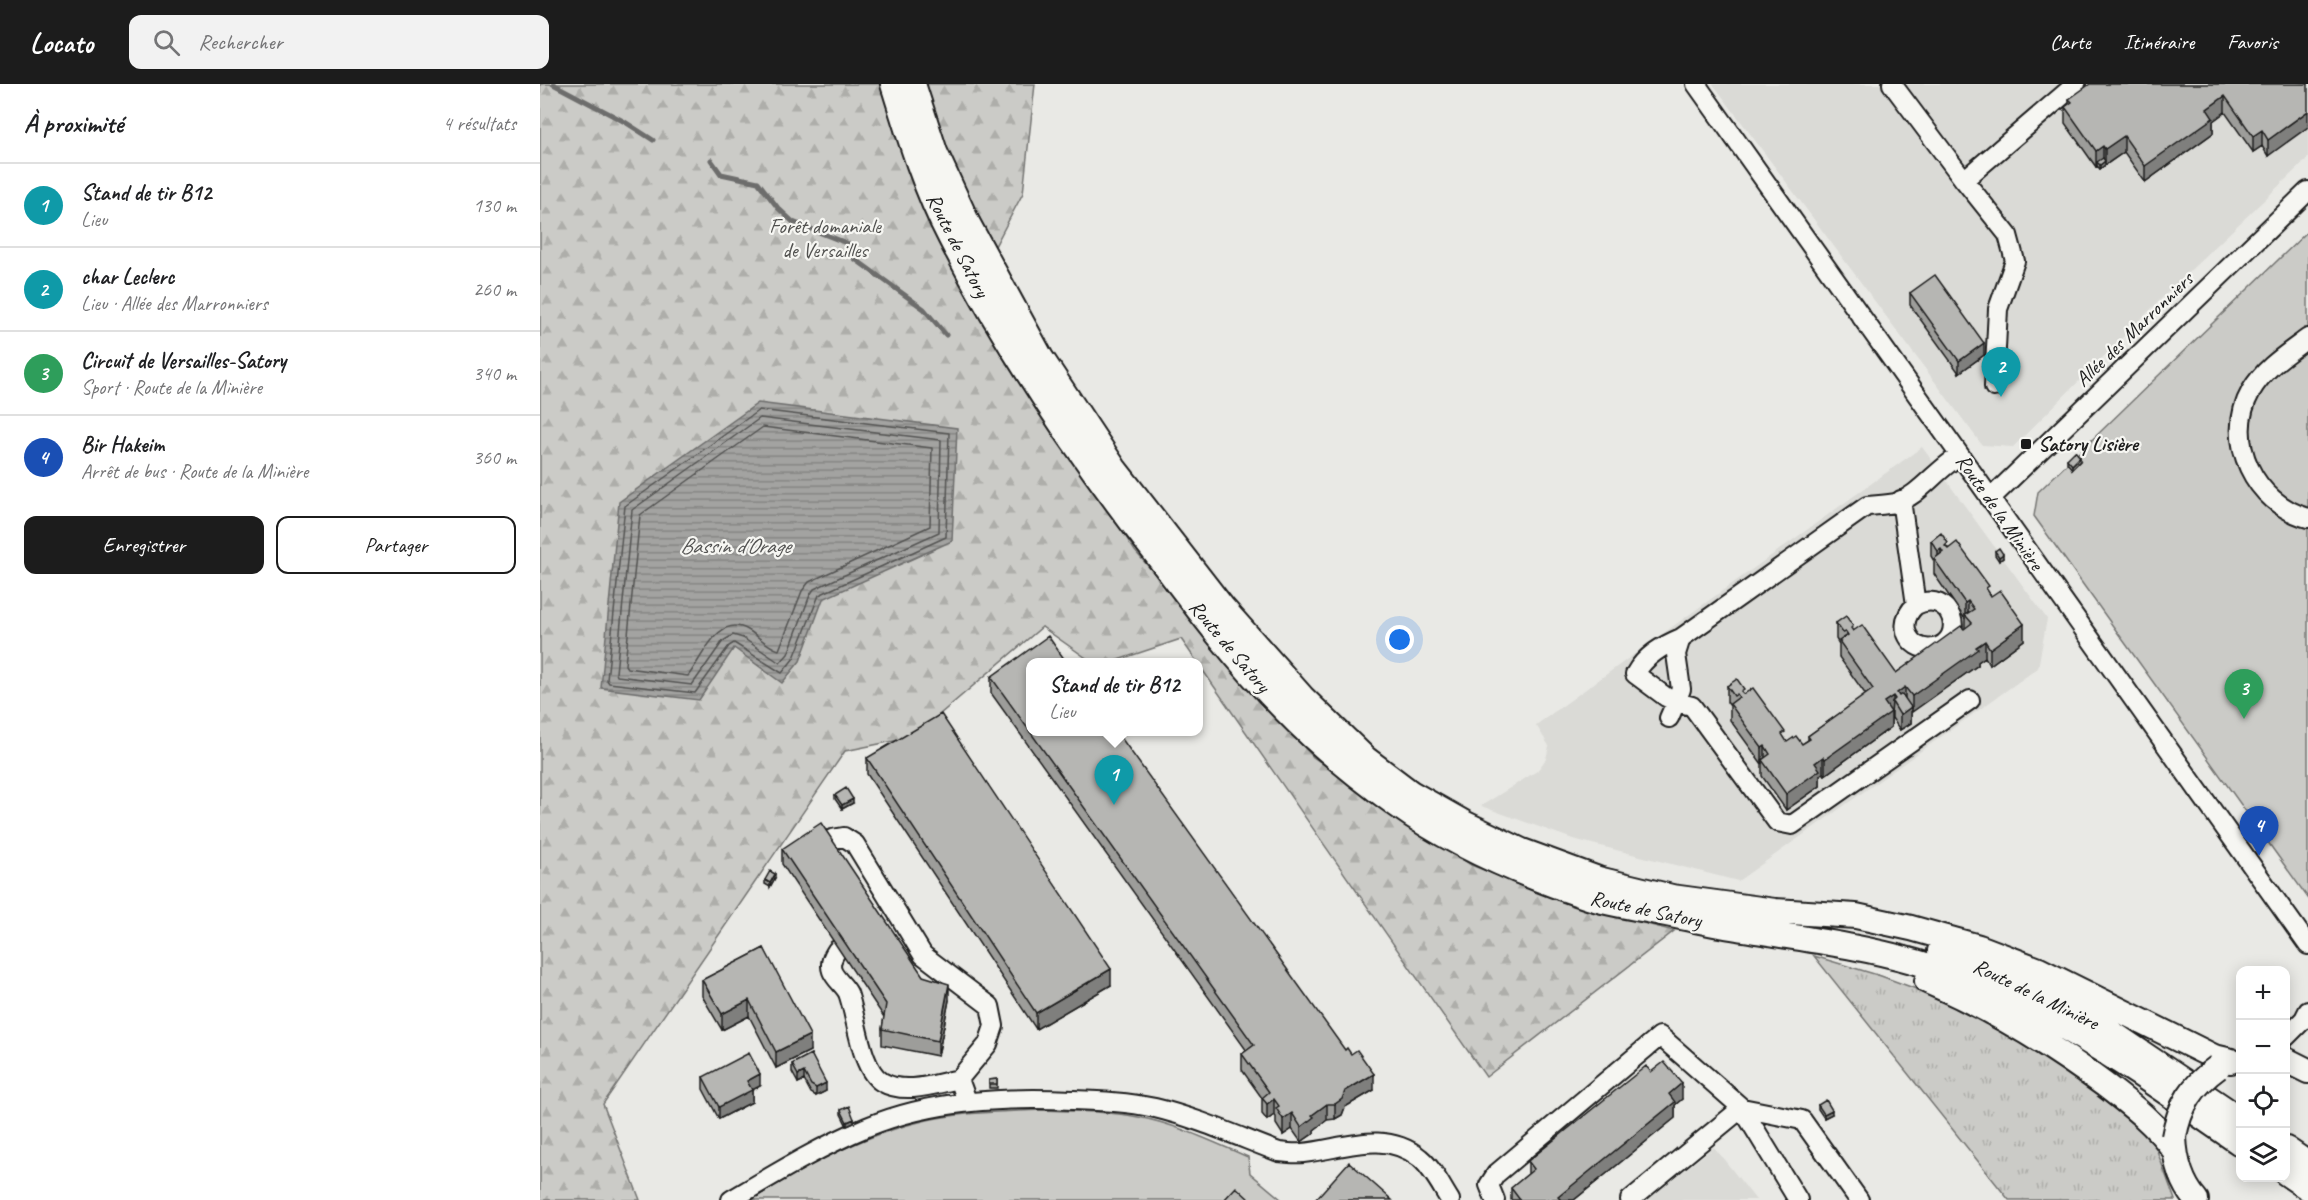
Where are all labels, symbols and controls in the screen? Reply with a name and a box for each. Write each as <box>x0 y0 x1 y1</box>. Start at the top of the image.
search box <box>129 15 549 69</box>
text: Locato <box>30 25 93 60</box>
icon: search <box>150 26 183 59</box>
text: Rechercher <box>198 28 283 56</box>
text: Carte <box>2050 29 2091 55</box>
text: Itinéraire <box>2124 29 2194 55</box>
text: Favoris <box>2227 29 2278 55</box>
text: À proximité <box>24 107 123 140</box>
text: 4 résultats <box>443 111 516 136</box>
text: Stand de tir B12 <box>81 179 211 207</box>
street label: Route de Satory <box>921 189 996 303</box>
text: 1 <box>39 193 48 218</box>
text: 130 m <box>473 193 516 218</box>
text: Lieu <box>81 207 107 232</box>
park label: Forêt domaniale de Versailles <box>769 213 882 263</box>
text: char Leclerc <box>81 263 174 291</box>
street label: Allée des Marronniers <box>2069 265 2200 392</box>
text: 2 <box>39 277 48 302</box>
text: 260 m <box>473 277 516 302</box>
text: Lieu · Allée des Marronniers <box>81 291 268 316</box>
text: Circuit de Versailles-Satory <box>81 347 286 375</box>
pin: 2 <box>1982 348 2020 397</box>
text: 3 <box>39 361 48 386</box>
text: 340 m <box>473 361 516 386</box>
text: Sport · Route de la Minière <box>81 375 262 400</box>
text: Bir Hakeim <box>81 431 164 459</box>
place label: Satory Lisière <box>2038 431 2140 457</box>
marker: Satory Lisière <box>2019 437 2033 451</box>
text: 4 <box>39 445 48 470</box>
text: 360 m <box>473 445 516 470</box>
street label: Route de la Minière <box>1950 449 2051 577</box>
text: Arrêt de bus · Route de la Minière <box>81 459 308 484</box>
button: Enregistrer <box>24 516 264 574</box>
button: Partager <box>276 516 516 574</box>
water label: Bassin d'Orage <box>680 532 794 560</box>
street label: Route de Satory <box>1184 594 1277 699</box>
your location <box>1385 625 1414 654</box>
popup <box>1026 658 1203 736</box>
pin: 3 <box>2224 670 2264 719</box>
text: Stand de tir B12 <box>1049 671 1180 699</box>
text: Lieu <box>1049 699 1076 724</box>
pin: 1 <box>1094 756 1134 805</box>
pin: 4 <box>2240 806 2278 856</box>
street label: Route de Satory <box>1588 885 1706 934</box>
street label: Route de la Minière <box>1969 953 2105 1036</box>
map controls <box>2236 966 2290 1182</box>
button: + <box>2236 966 2290 1020</box>
button: − <box>2236 1020 2290 1074</box>
button: locate <box>2236 1074 2290 1128</box>
button: layers <box>2236 1128 2290 1182</box>

